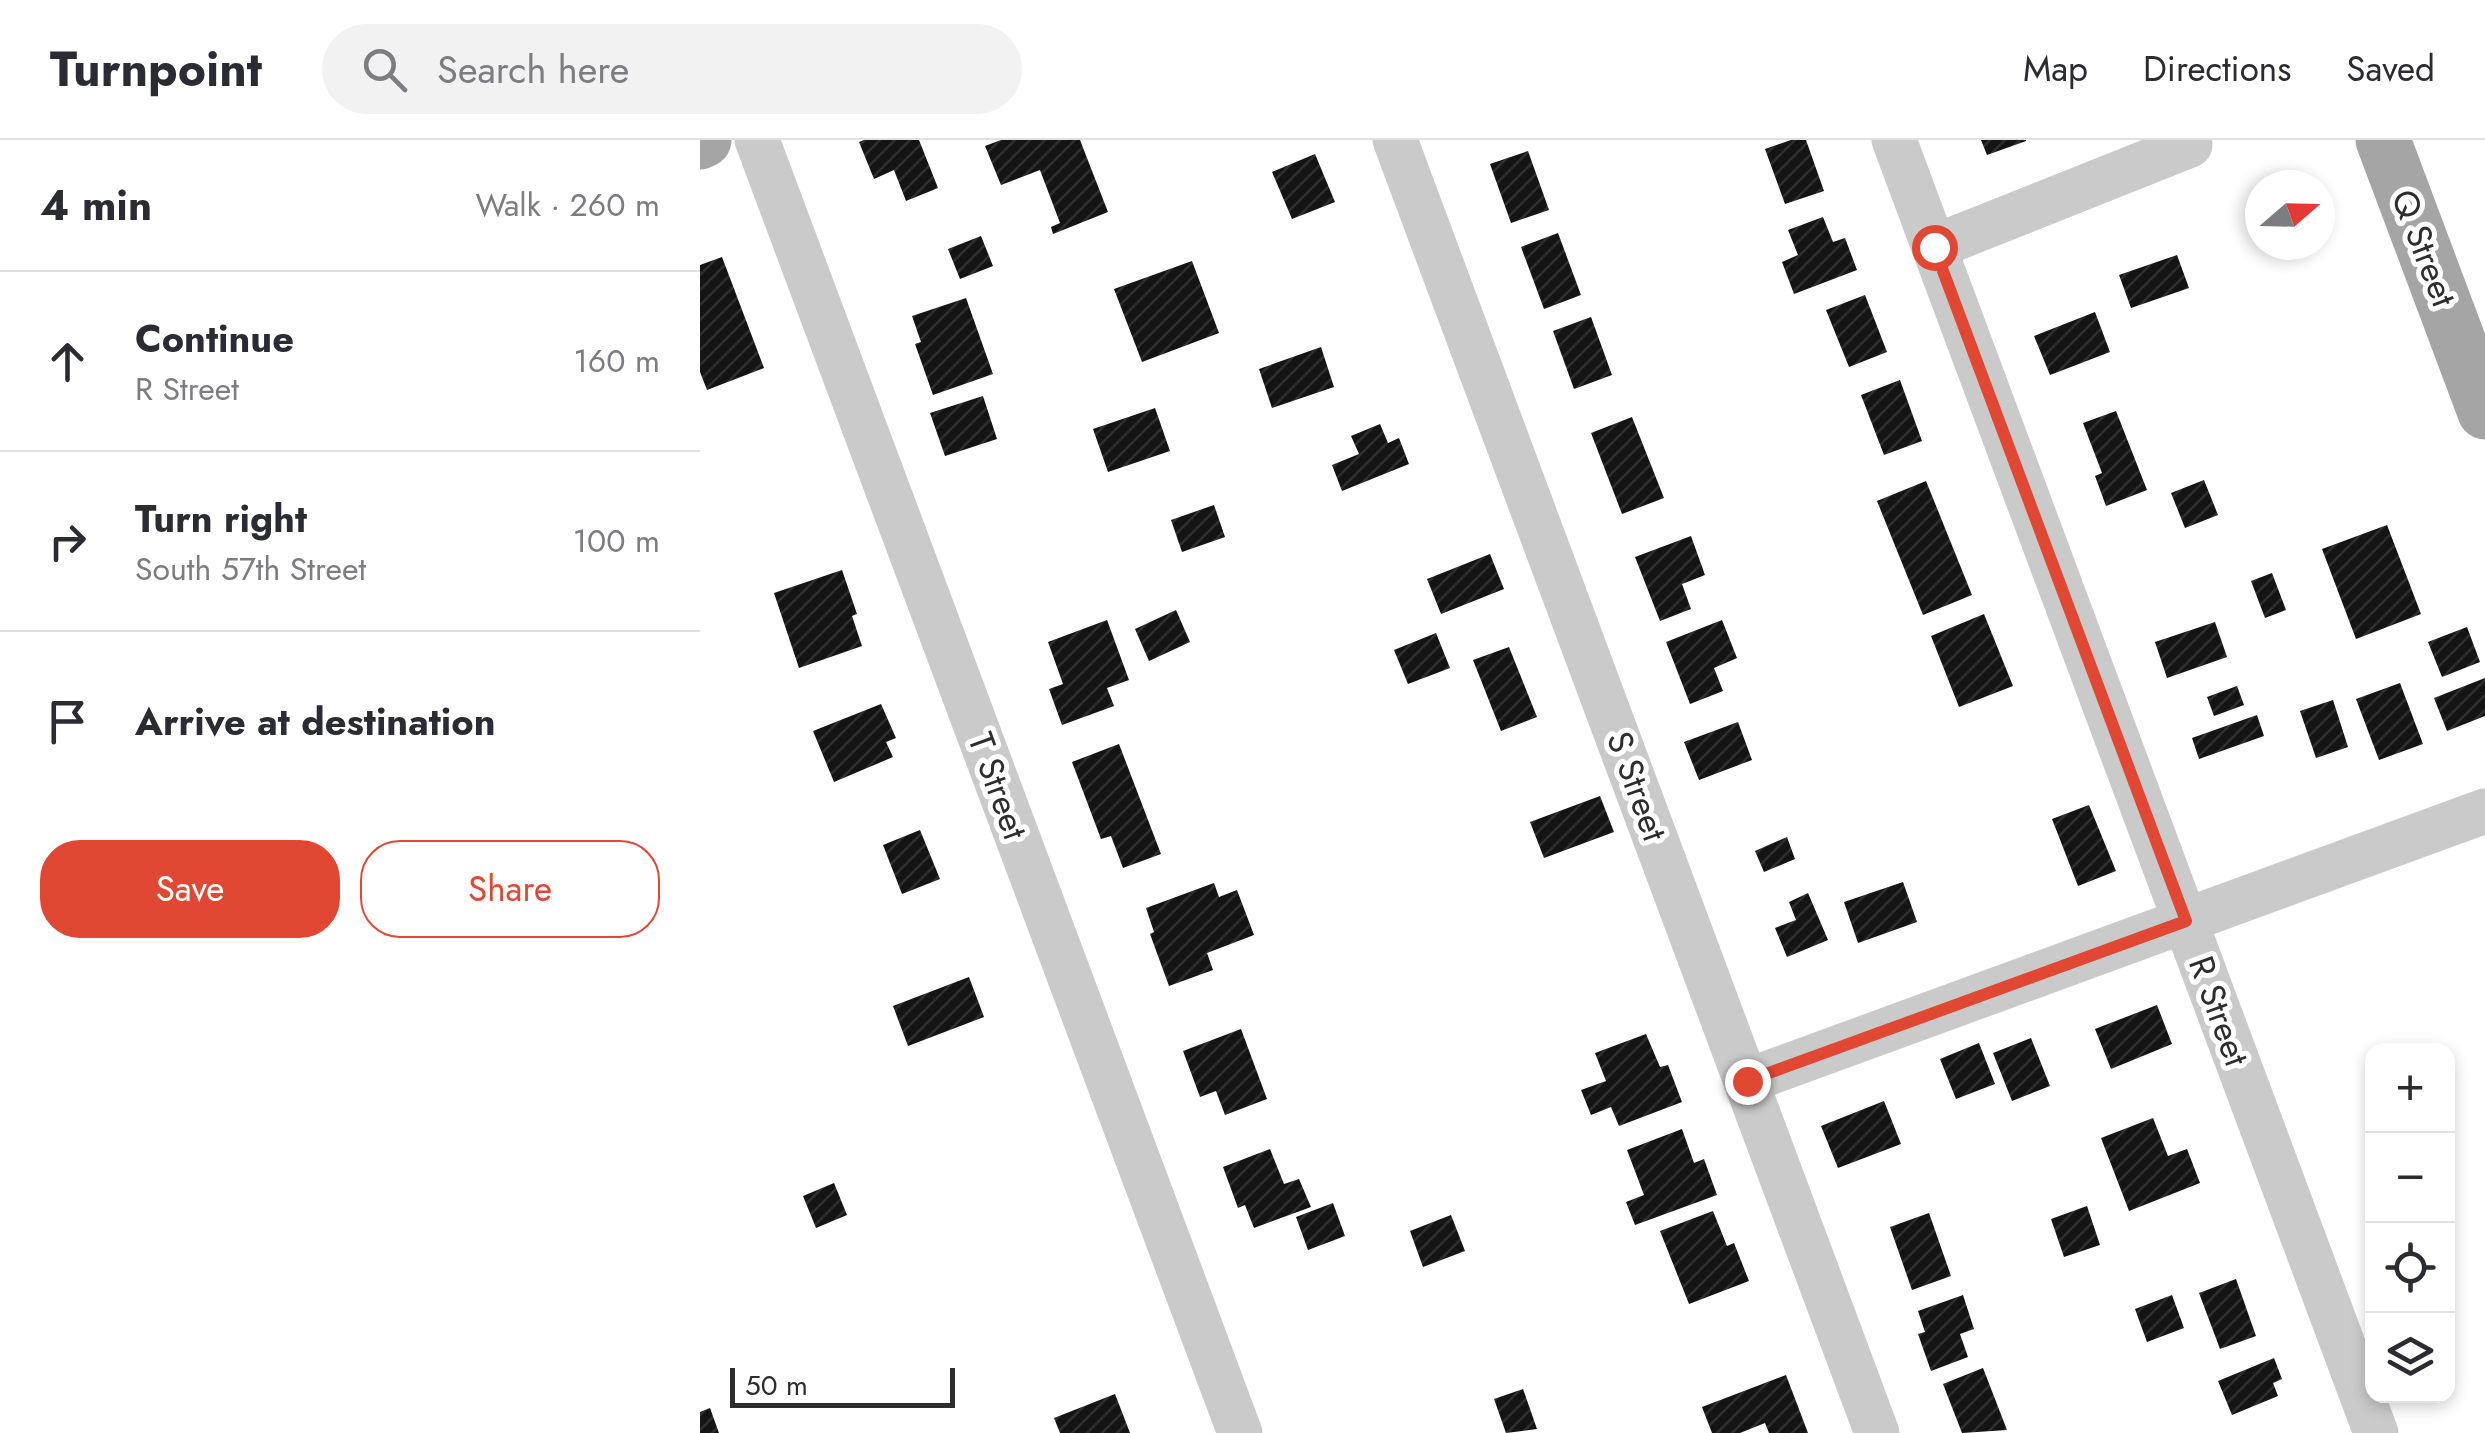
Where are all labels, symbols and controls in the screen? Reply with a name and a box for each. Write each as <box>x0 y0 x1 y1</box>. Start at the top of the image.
search box <box>322 24 1022 114</box>
text: Turnpoint <box>50 35 262 104</box>
icon: search <box>357 42 412 97</box>
text: Search here <box>437 42 629 97</box>
text: Map <box>2023 44 2088 94</box>
text: Directions <box>2143 44 2291 94</box>
text: Saved <box>2346 44 2435 94</box>
north arrow <box>2245 170 2335 260</box>
text: 4 min <box>40 175 152 236</box>
text: Walk · 260 m <box>475 182 660 228</box>
street label: Q Street <box>2379 182 2469 314</box>
route start <box>1912 225 1958 271</box>
text: Continue <box>135 311 294 366</box>
icon: ahead <box>40 334 95 389</box>
text: 160 m <box>573 338 660 384</box>
text: R Street <box>135 366 239 412</box>
text: Turn right <box>135 491 307 546</box>
icon: right <box>40 514 95 569</box>
text: 100 m <box>573 518 660 564</box>
text: South 57th Street <box>135 546 366 592</box>
icon: arrive <box>40 694 95 749</box>
text: Arrive at destination <box>135 694 496 749</box>
street label: S Street <box>1594 724 1680 848</box>
street label: T Street <box>956 726 1041 847</box>
button: Save <box>40 840 340 938</box>
button: Share <box>360 840 660 938</box>
street label: R Street <box>2176 949 2262 1073</box>
map controls <box>2365 1043 2455 1403</box>
button: + <box>2365 1043 2455 1133</box>
route end <box>1725 1059 1771 1105</box>
button: − <box>2365 1133 2455 1223</box>
button: locate <box>2365 1223 2455 1313</box>
button: layers <box>2365 1313 2455 1403</box>
scale bar <box>730 1363 955 1408</box>
text: 50 m <box>745 1365 808 1406</box>

